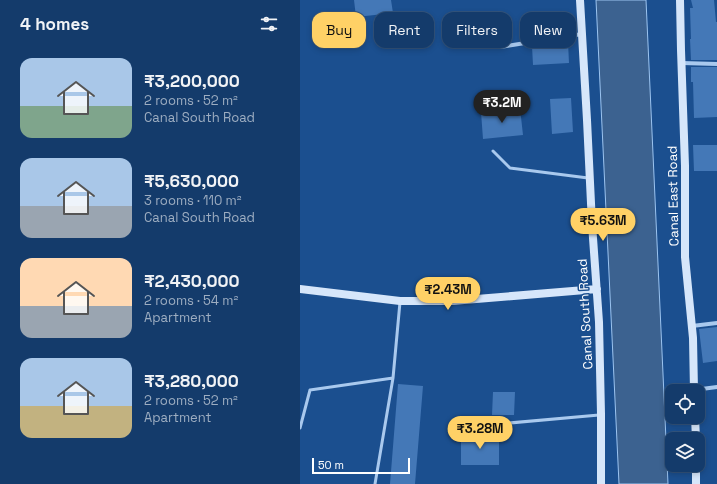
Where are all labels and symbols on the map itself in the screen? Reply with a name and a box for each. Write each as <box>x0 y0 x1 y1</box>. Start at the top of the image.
pin: ₹3.2M <box>474 90 530 124</box>
street label: Canal East Road <box>664 146 682 246</box>
pin: ₹5.63M <box>570 208 636 242</box>
street label: Canal South Road <box>574 258 596 370</box>
pin: ₹2.43M <box>415 277 481 311</box>
pin: ₹3.28M <box>447 416 513 450</box>
scale bar <box>312 456 410 475</box>

